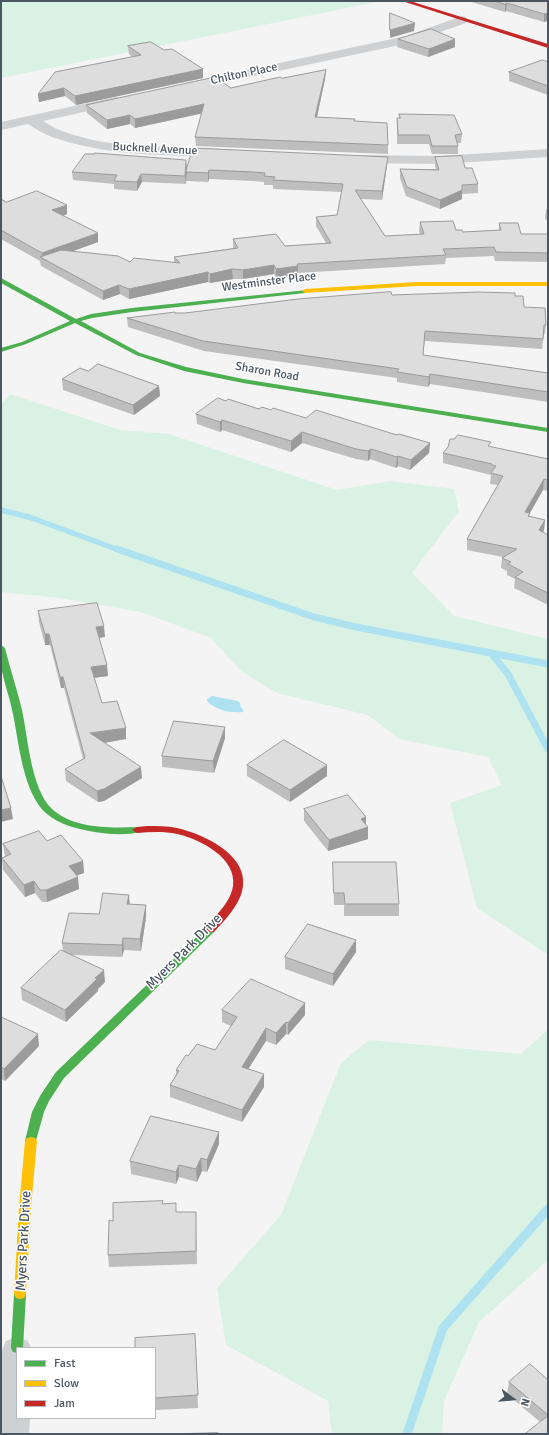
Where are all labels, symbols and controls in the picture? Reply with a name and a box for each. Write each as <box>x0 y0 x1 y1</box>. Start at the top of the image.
street label: Chilton Place <box>209 60 279 88</box>
street label: Bucknell Avenue <box>112 140 198 158</box>
street label: Westminster Place <box>221 269 317 295</box>
street label: Sharon Road <box>234 359 300 385</box>
street label: Myers Park Drive <box>143 911 225 993</box>
street label: Myers Park Drive <box>13 1190 35 1292</box>
legend <box>16 1347 156 1419</box>
text: Fast <box>54 1356 75 1371</box>
text: Slow <box>54 1376 79 1391</box>
north arrow <box>493 1379 533 1419</box>
text: Jam <box>54 1396 75 1411</box>
text: N <box>518 1397 532 1408</box>

